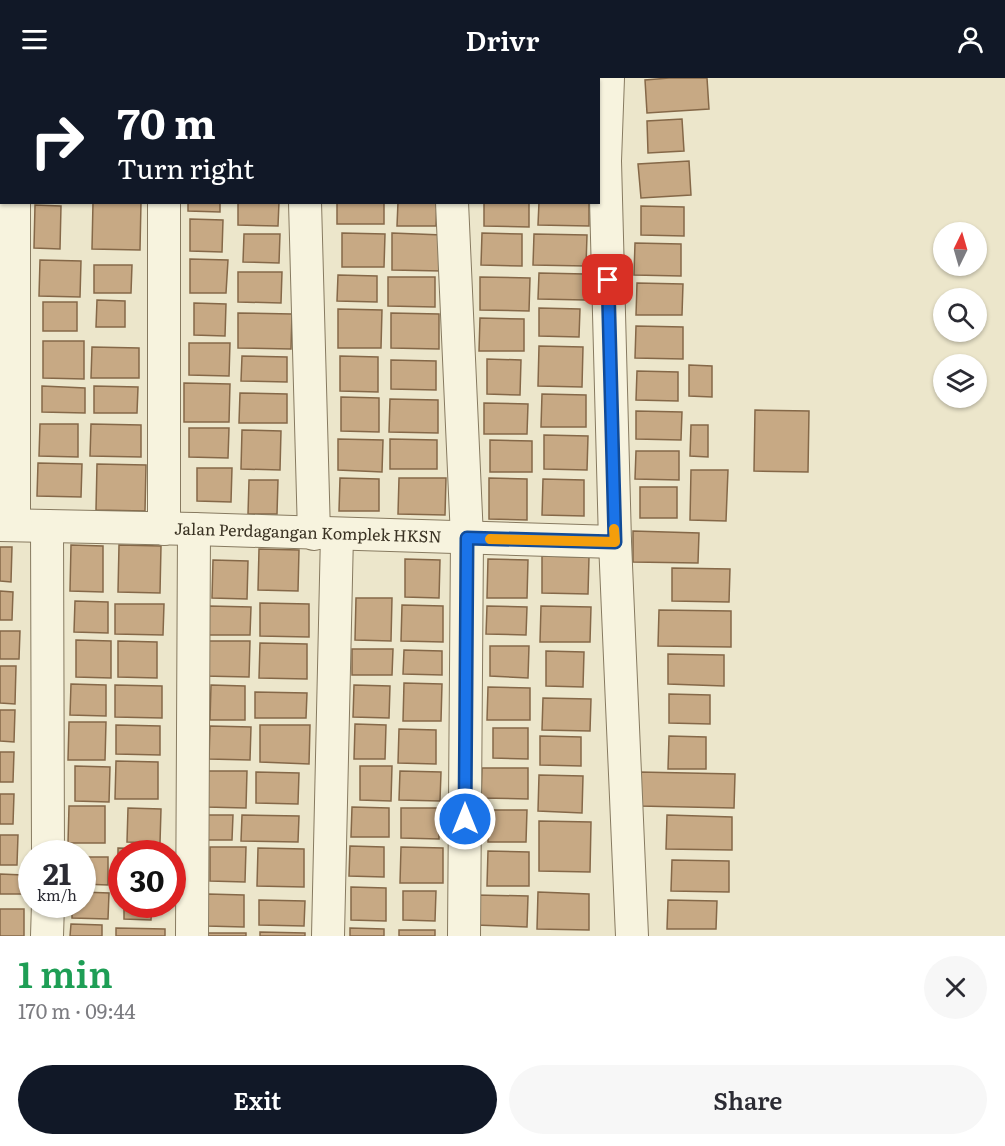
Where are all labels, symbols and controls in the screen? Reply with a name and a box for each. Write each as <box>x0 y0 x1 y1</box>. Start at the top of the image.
text: Drivr <box>466 19 539 59</box>
icon: menu <box>18 23 51 56</box>
icon: person <box>954 23 987 56</box>
text: 70 m <box>117 90 216 152</box>
icon: right <box>18 102 96 180</box>
text: Turn right <box>117 147 254 187</box>
north arrow <box>933 222 987 276</box>
map controls <box>933 222 987 408</box>
pin <box>582 254 633 305</box>
icon: arrive <box>591 263 624 296</box>
button: search <box>933 288 987 342</box>
button: layers <box>933 354 987 408</box>
street label: Jalan Perdagangan Komplek HKSN <box>174 516 442 548</box>
position arrow <box>433 787 497 851</box>
speed limit sign: 30 <box>108 840 186 918</box>
text: 21 <box>43 850 71 894</box>
text: km/h <box>37 883 77 906</box>
text: 1 min <box>18 946 113 999</box>
button: close <box>924 956 987 1019</box>
text: 170 m · 09:44 <box>18 995 136 1025</box>
button: Exit <box>18 1065 497 1134</box>
button: Share <box>509 1065 987 1134</box>

